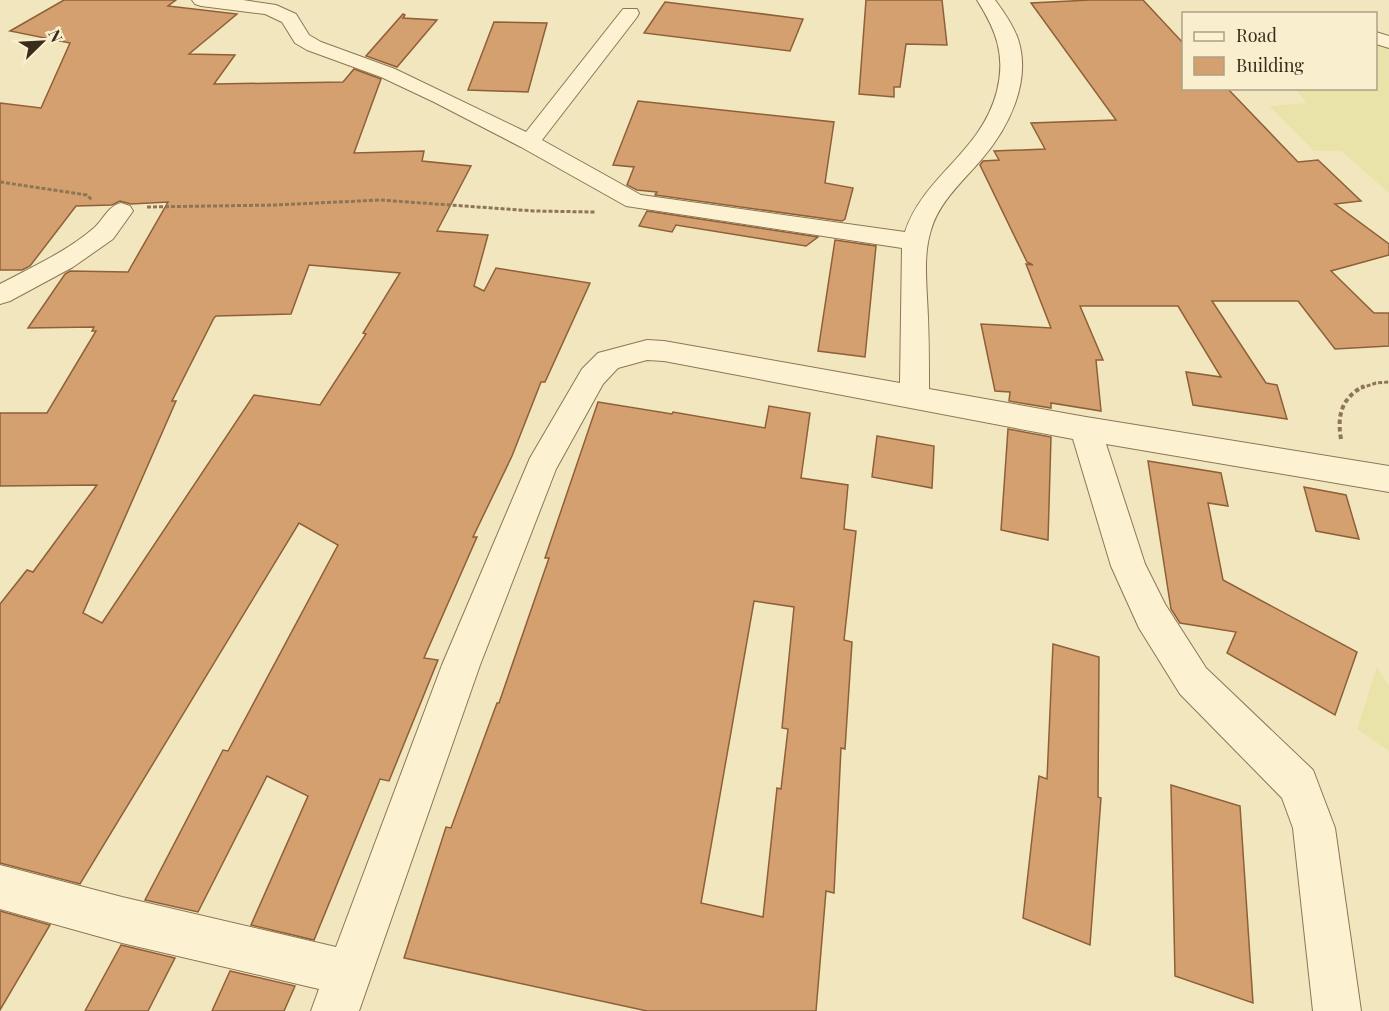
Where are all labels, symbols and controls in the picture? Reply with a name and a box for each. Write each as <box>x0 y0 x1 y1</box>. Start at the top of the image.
north arrow <box>12 12 72 72</box>
legend <box>1182 12 1377 90</box>
text: Road <box>1236 23 1277 47</box>
text: N <box>44 26 68 46</box>
text: Building <box>1236 53 1304 77</box>

